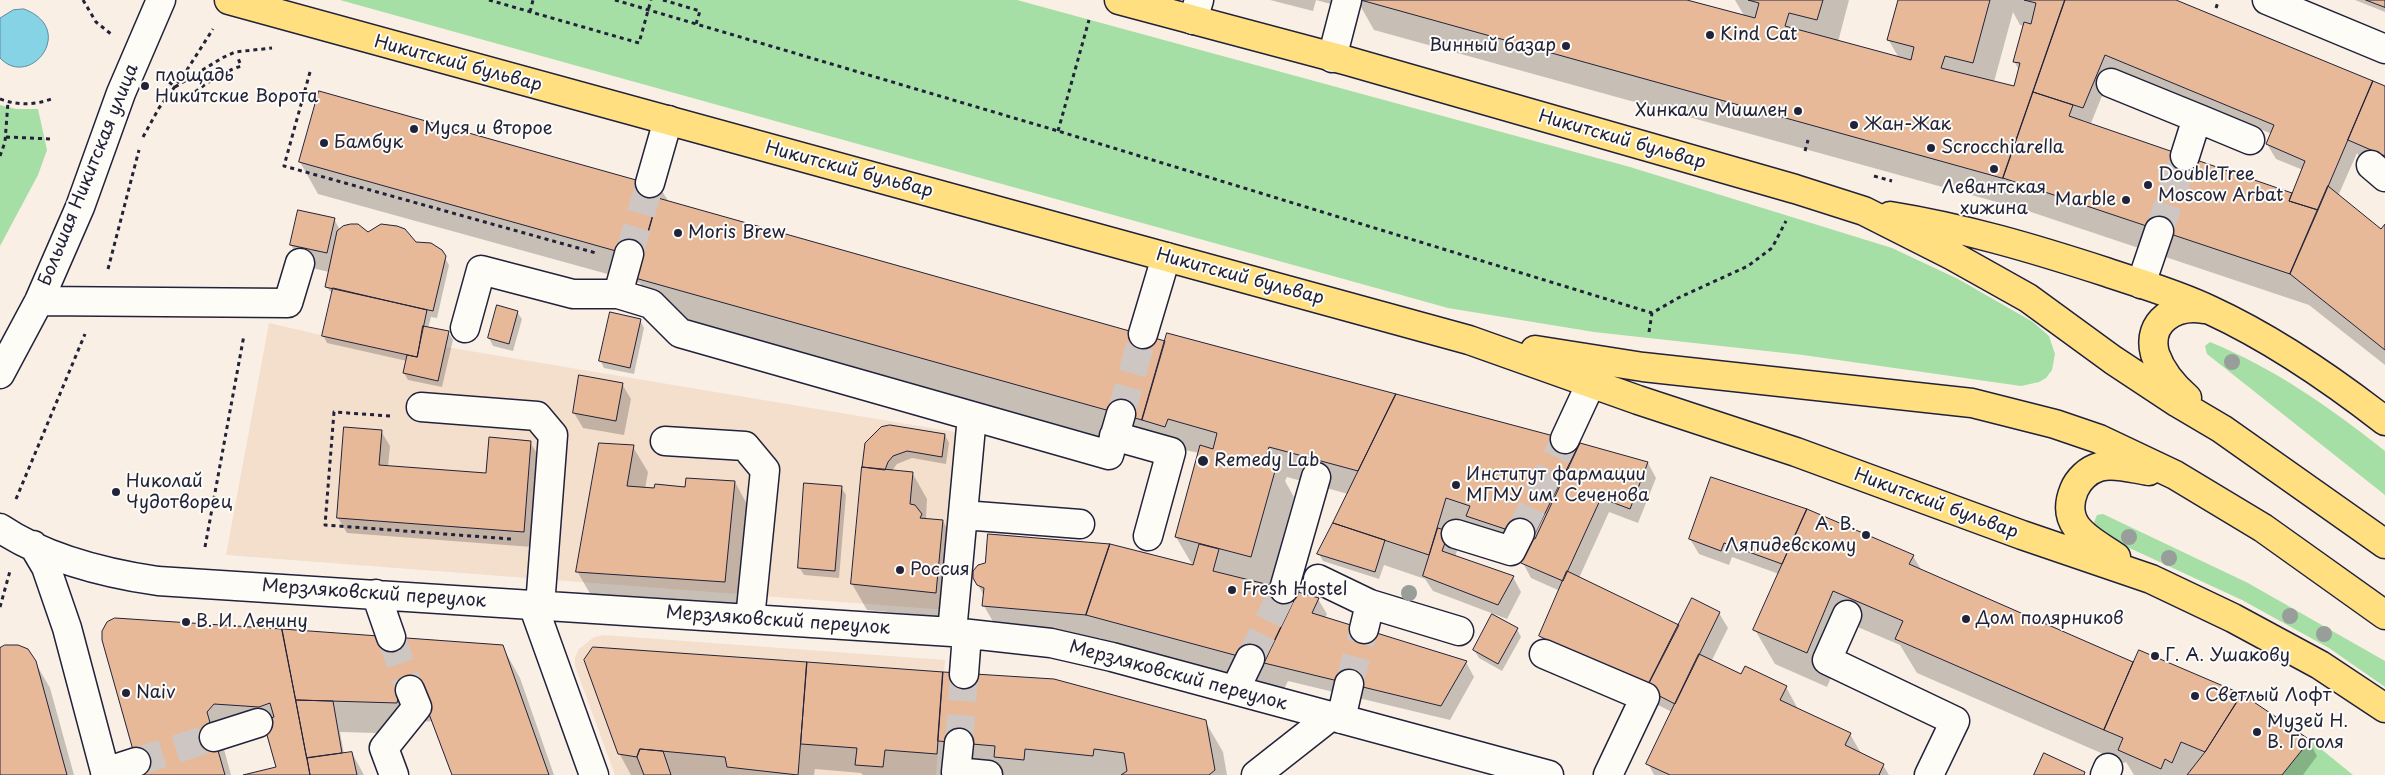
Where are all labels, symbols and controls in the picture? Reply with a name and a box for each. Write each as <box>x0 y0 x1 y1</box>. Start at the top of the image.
place label: Kind Cat <box>1720 24 1797 46</box>
marker: Kind Cat <box>1704 29 1716 41</box>
street label: Никитский бульвар <box>372 31 544 97</box>
place label: Винный базар <box>1429 35 1556 57</box>
marker: Винный базар <box>1560 40 1572 52</box>
street label: Большая Никитская улица <box>34 61 144 289</box>
place label: площадь Никитские Ворота <box>155 65 318 108</box>
marker: площадь Никитские Ворота <box>139 80 151 92</box>
place label: Хинкали Мишлен <box>1635 100 1788 122</box>
marker: Хинкали Мишлен <box>1792 105 1804 117</box>
street label: Никитский бульвар <box>1536 106 1708 174</box>
place label: Жан-Жак <box>1864 114 1951 136</box>
place label: Муся и второе <box>424 118 553 140</box>
marker: Жан-Жак <box>1848 119 1860 131</box>
marker: Муся и второе <box>408 123 420 135</box>
place label: Бамбук <box>334 132 403 154</box>
marker: Бамбук <box>318 137 330 149</box>
street label: Никитский бульвар <box>763 137 935 203</box>
place label: Scrocchiarella <box>1941 137 2064 159</box>
marker: Scrocchiarella <box>1925 142 1937 154</box>
marker: Левантская хижина <box>1988 163 2000 175</box>
place label: DoubleTree Moscow Arbat <box>2158 164 2283 206</box>
place label: Левантская хижина <box>1942 177 2046 220</box>
marker: DoubleTree Moscow Arbat <box>2142 179 2154 191</box>
place label: Marble <box>2055 189 2116 211</box>
marker: Marble <box>2120 194 2132 206</box>
place label: Moris Brew <box>688 222 786 244</box>
marker: Moris Brew <box>672 227 684 239</box>
street label: Никитский бульвар <box>1154 244 1326 310</box>
place label: Remedy Lab <box>1214 450 1319 472</box>
marker: Remedy Lab <box>1196 454 1210 468</box>
place label: Институт фармации МГМУ им. Сеченова <box>1466 464 1649 506</box>
street label: Никитский бульвар <box>1851 464 2021 544</box>
place label: Николай Чудотворец <box>126 471 232 514</box>
marker: Институт фармации МГМУ им. Сеченова <box>1450 479 1462 491</box>
marker: Николай Чудотворец <box>110 486 122 498</box>
place label: А. В. Ляпидевскому <box>1725 514 1856 556</box>
marker: А. В. Ляпидевскому <box>1860 529 1872 541</box>
place label: Россия <box>910 559 970 581</box>
marker: Россия <box>894 564 906 576</box>
street label: Мерзляковский переулок <box>261 575 487 613</box>
place label: Fresh Hostel <box>1242 579 1347 601</box>
marker: Fresh Hostel <box>1226 584 1238 596</box>
street label: Мерзляковский переулок <box>665 602 891 640</box>
place label: Дом полярников <box>1976 608 2124 630</box>
place label: В. И. Ленину <box>196 611 308 633</box>
marker: Дом полярников <box>1960 613 1972 625</box>
marker: В. И. Ленину <box>180 616 192 628</box>
street label: Мерзляковский переулок <box>1067 636 1289 716</box>
place label: Г. А. Ушакову <box>2165 645 2290 667</box>
marker: Г. А. Ушакову <box>2149 650 2161 662</box>
place label: Naiv <box>136 682 175 704</box>
place label: Светлый Лофт <box>2205 685 2331 707</box>
marker: Naiv <box>120 687 132 699</box>
marker: Светлый Лофт <box>2189 690 2201 702</box>
place label: Музей Н. В. Гоголя <box>2267 711 2348 754</box>
marker: Музей Н. В. Гоголя <box>2251 726 2263 738</box>

